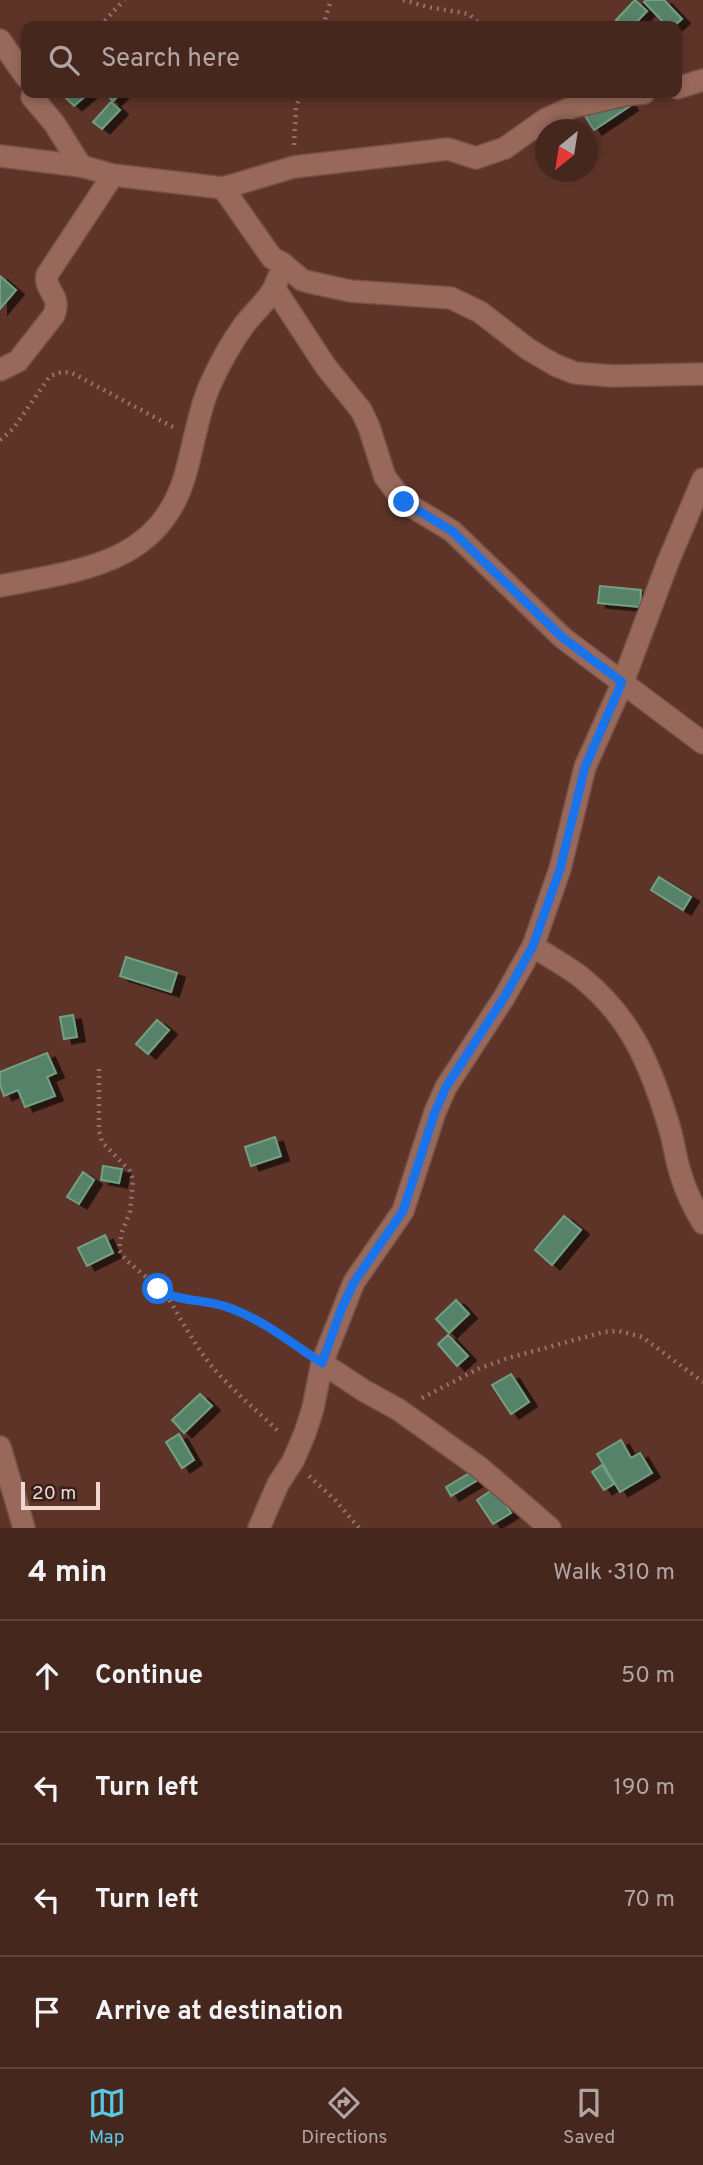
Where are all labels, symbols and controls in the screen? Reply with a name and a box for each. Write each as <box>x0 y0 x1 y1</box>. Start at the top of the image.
search box <box>21 21 682 98</box>
icon: search <box>45 41 83 79</box>
text: Search here <box>101 43 240 76</box>
north arrow <box>535 119 598 182</box>
route end <box>388 486 419 517</box>
route start <box>142 1273 173 1304</box>
scale bar <box>21 1479 100 1511</box>
text: 20 m <box>32 1482 76 1506</box>
text: 4 min <box>28 1555 107 1592</box>
text: Walk · 310 m <box>553 1559 675 1588</box>
icon: ahead <box>28 1657 66 1695</box>
text: Continue <box>95 1660 203 1693</box>
text: 50 m <box>621 1662 675 1691</box>
icon: left <box>28 1769 66 1807</box>
text: Turn left <box>95 1772 199 1805</box>
text: 190 m <box>613 1774 675 1803</box>
icon: left <box>28 1881 66 1919</box>
text: Turn left <box>95 1884 199 1917</box>
text: 70 m <box>624 1886 675 1915</box>
icon: arrive <box>28 1993 66 2031</box>
text: Arrive at destination <box>95 1996 343 2029</box>
tab: Map <box>88 2084 126 2150</box>
tab: Directions <box>301 2084 388 2150</box>
tab: Saved <box>563 2084 615 2150</box>

